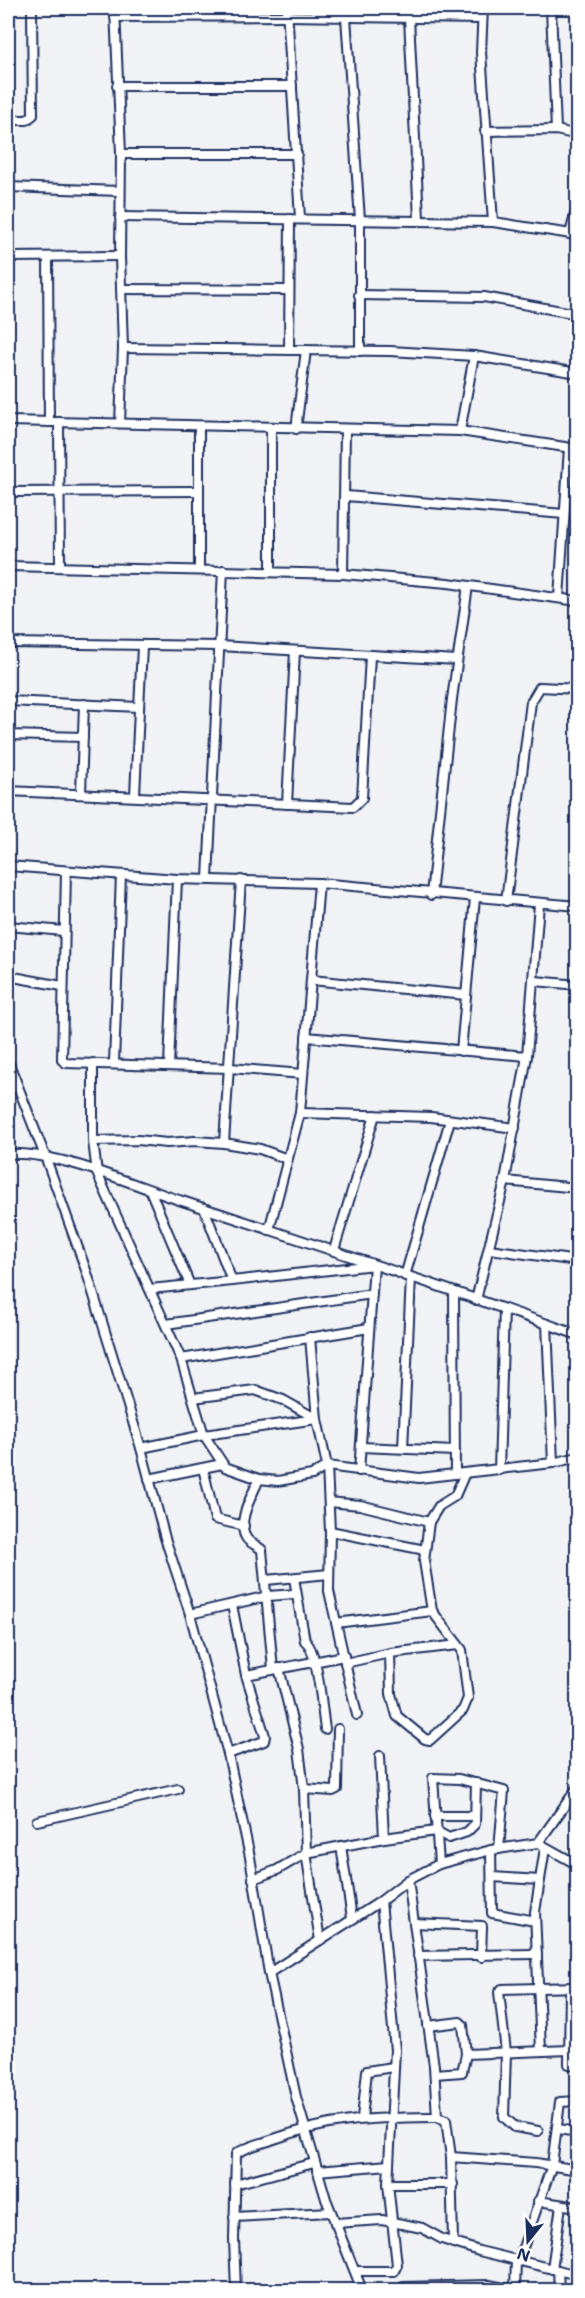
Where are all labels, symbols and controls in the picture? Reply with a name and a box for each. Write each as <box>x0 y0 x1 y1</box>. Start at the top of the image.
north arrow <box>498 2211 558 2271</box>
text: N <box>514 2243 533 2267</box>

